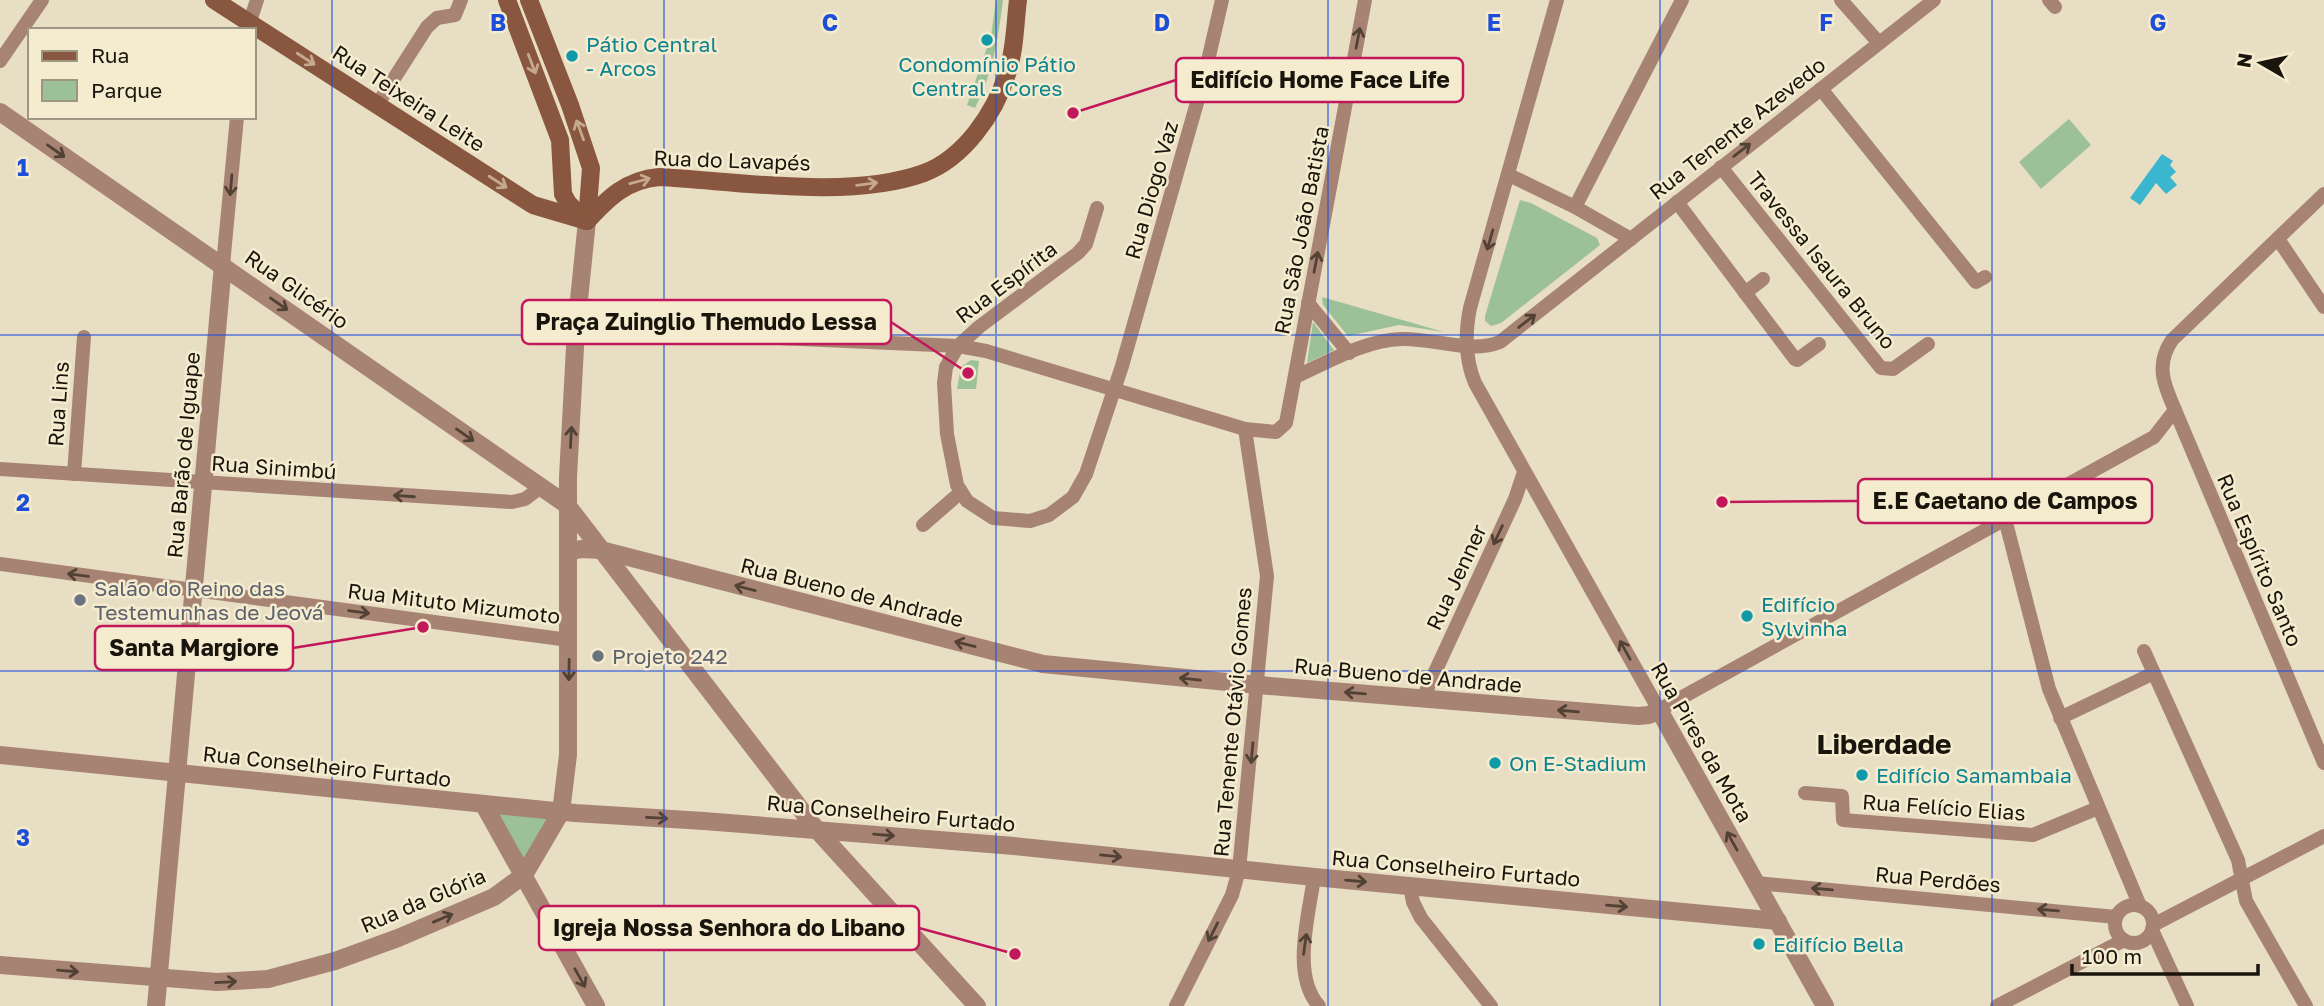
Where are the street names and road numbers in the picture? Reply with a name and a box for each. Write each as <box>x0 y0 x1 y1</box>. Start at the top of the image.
street label: Rua Teixeira Leite <box>328 39 490 157</box>
street label: Rua Tenente Azevedo <box>1644 51 1830 205</box>
street label: Rua Diogo Vaz <box>1119 118 1183 262</box>
street label: Rua São João Batista <box>1268 123 1334 337</box>
street label: Rua do Lavapés <box>653 144 811 176</box>
street label: Travessa Isaura Bruno <box>1742 166 1902 354</box>
street label: Rua Espírita <box>950 235 1062 329</box>
street label: Rua Glicério <box>240 244 354 334</box>
street label: Rua Barão de Iguape <box>161 351 205 559</box>
street label: Rua Lins <box>42 361 74 447</box>
street label: Rua Sinimbú <box>210 450 338 484</box>
street label: Rua Espírito Santo <box>2212 470 2308 650</box>
street label: Rua Jenner <box>1420 520 1492 634</box>
street label: Rua Bueno de Andrade <box>738 552 966 632</box>
street label: Rua Mituto Mizumoto <box>346 577 562 629</box>
street label: Rua Tenente Otávio Gomes <box>1207 586 1257 858</box>
street label: Rua Bueno de Andrade <box>1293 652 1523 698</box>
street label: Rua Pires da Mota <box>1646 657 1758 827</box>
street label: Rua Conselheiro Furtado <box>201 740 453 792</box>
street label: Rua Felício Elias <box>1862 788 2026 826</box>
street label: Rua Conselheiro Furtado <box>766 789 1016 837</box>
street label: Rua Conselheiro Furtado <box>1331 844 1581 892</box>
street label: Rua Perdões <box>1874 861 2002 897</box>
street label: Rua da Glória <box>357 862 489 938</box>

